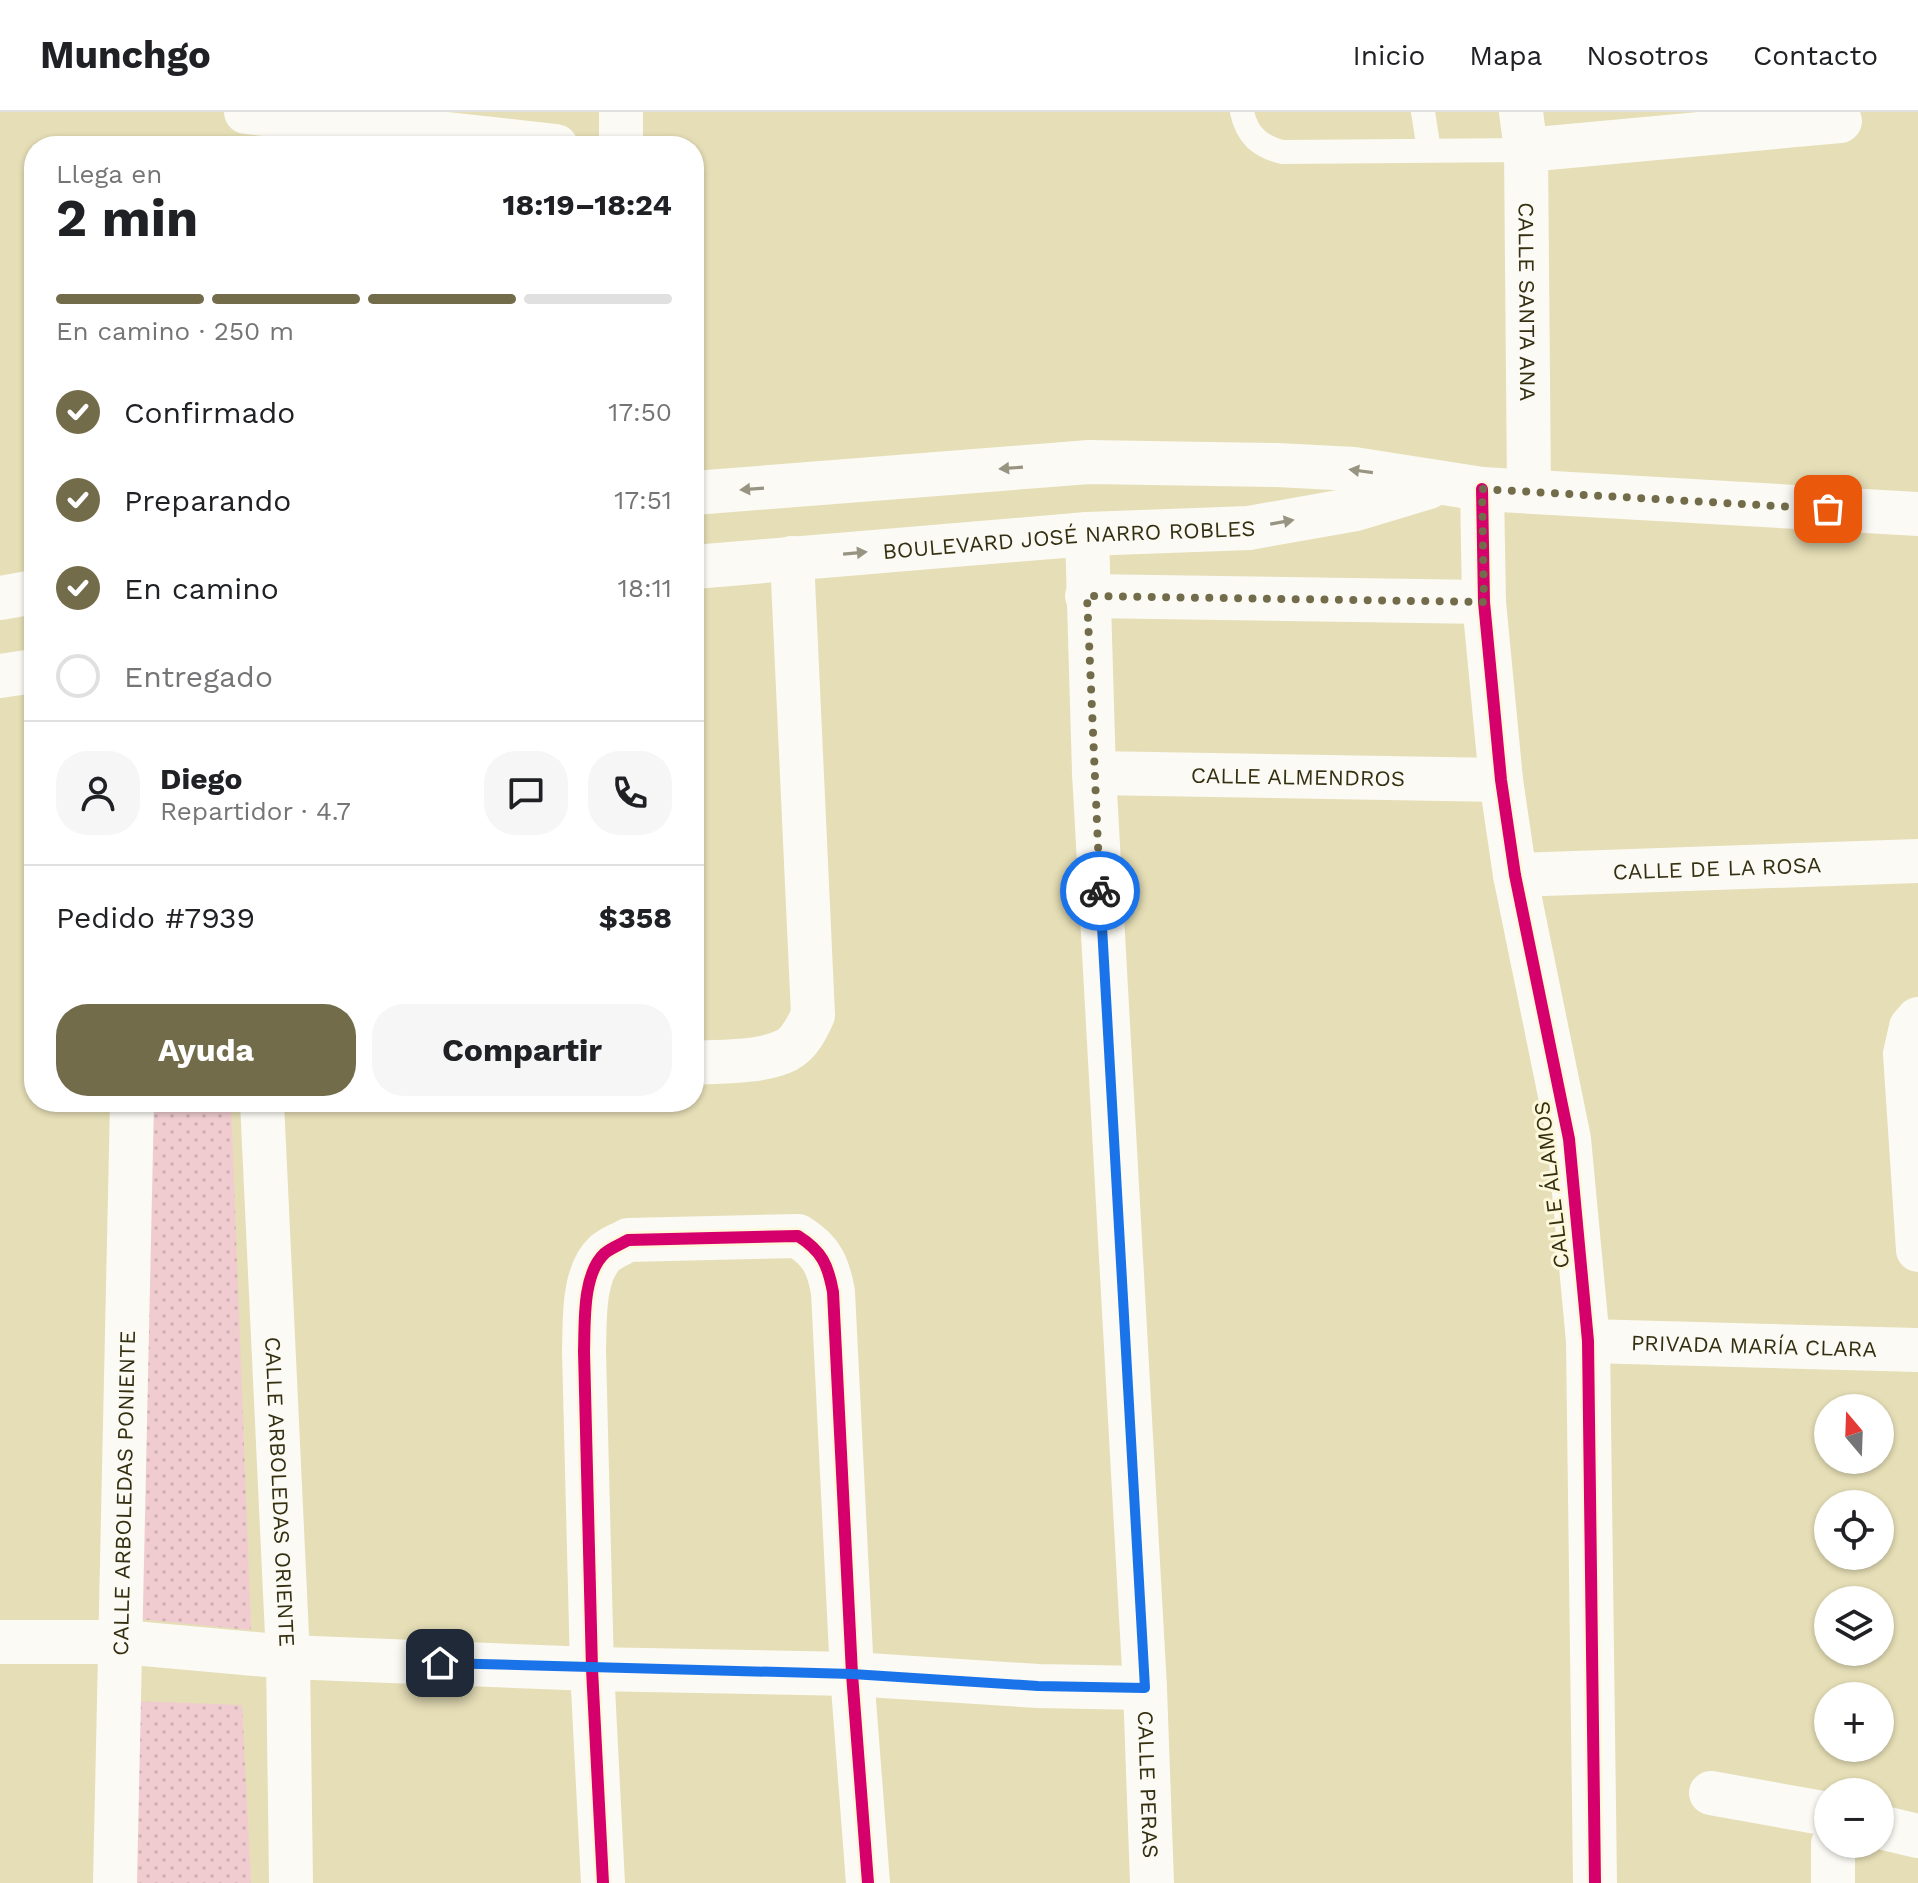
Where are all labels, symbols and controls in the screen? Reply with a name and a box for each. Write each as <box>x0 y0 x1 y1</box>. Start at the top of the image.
text: Munchgo <box>40 33 211 77</box>
text: Inicio <box>1353 39 1425 72</box>
text: Mapa <box>1469 39 1542 72</box>
text: Nosotros <box>1586 39 1709 72</box>
text: Contacto <box>1753 39 1878 72</box>
text: Llega en <box>56 159 162 189</box>
text: 18:19–18:24 <box>503 187 672 222</box>
text: 2 min <box>56 188 198 249</box>
street label: CALLE SANTA ANA <box>1513 202 1540 401</box>
text: En camino · 250 m <box>56 316 294 346</box>
icon: check <box>56 390 100 434</box>
text: Confirmado <box>124 395 295 430</box>
text: 17:50 <box>608 397 672 427</box>
one-way arrow <box>998 462 1023 475</box>
one-way arrow <box>1348 464 1373 477</box>
pin <box>1794 475 1862 543</box>
icon: check <box>56 478 100 522</box>
text: Preparando <box>124 483 291 518</box>
one-way arrow <box>739 483 764 496</box>
text: 17:51 <box>614 485 672 515</box>
icon: bag <box>1806 487 1850 531</box>
one-way arrow <box>1270 515 1295 528</box>
street label: BOULEVARD JOSÉ NARRO ROBLES <box>882 516 1256 564</box>
one-way arrow <box>843 546 868 559</box>
icon: check <box>56 566 100 610</box>
text: En camino <box>124 571 279 606</box>
text: 18:11 <box>618 573 672 603</box>
text: Entregado <box>124 659 273 694</box>
button: person <box>56 751 140 835</box>
button: chat <box>484 751 568 835</box>
button: phone <box>588 751 672 835</box>
text: Diego <box>160 761 242 796</box>
street label: CALLE ALMENDROS <box>1191 763 1405 791</box>
text: Repartidor · 4.7 <box>160 796 351 826</box>
courier <box>1060 851 1140 931</box>
street label: CALLE DE LA ROSA <box>1612 852 1822 885</box>
icon: bike <box>1078 869 1122 913</box>
text: Pedido #7939 <box>56 900 255 935</box>
text: $358 <box>599 900 672 935</box>
button: Ayuda <box>56 1004 356 1096</box>
button: Compartir <box>372 1004 672 1096</box>
street label: CALLE ÁLAMOS <box>1529 1100 1574 1270</box>
street label: CALLE ARBOLEDAS PONIENTE <box>108 1330 140 1656</box>
street label: PRIVADA MARÍA CLARA <box>1631 1330 1877 1362</box>
street label: CALLE ARBOLEDAS ORIENTE <box>260 1336 299 1647</box>
north arrow <box>1814 1394 1894 1474</box>
map controls <box>1814 1394 1894 1858</box>
button: locate <box>1814 1490 1894 1570</box>
button: layers <box>1814 1586 1894 1666</box>
pin <box>406 1629 474 1697</box>
icon: home <box>418 1641 462 1685</box>
button: + <box>1814 1682 1894 1762</box>
street label: CALLE PERAS <box>1133 1710 1163 1859</box>
button: − <box>1814 1778 1894 1858</box>

